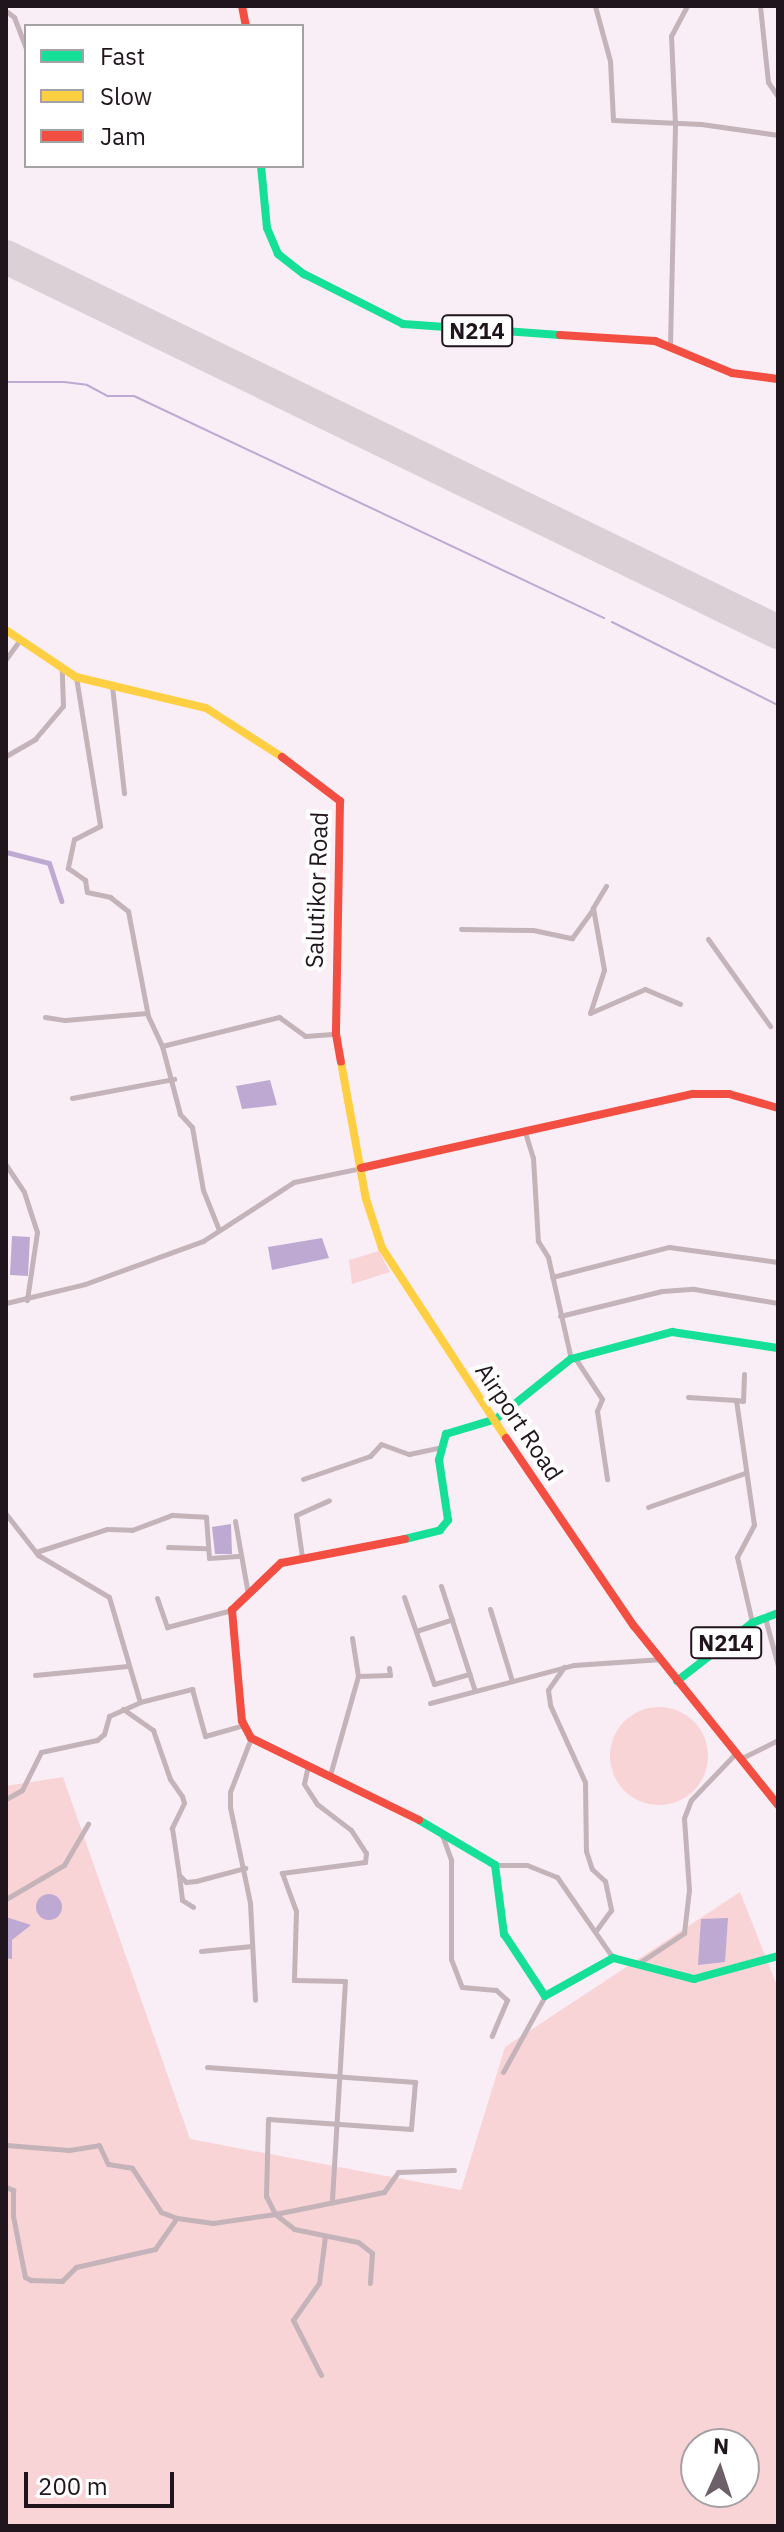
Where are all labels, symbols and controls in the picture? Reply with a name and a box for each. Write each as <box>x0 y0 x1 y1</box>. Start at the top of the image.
legend <box>24 24 304 168</box>
text: Fast <box>100 40 145 72</box>
text: Slow <box>100 80 152 112</box>
text: Jam <box>100 120 146 152</box>
road number: N214 <box>441 313 513 349</box>
street label: Salutikor Road <box>300 811 334 969</box>
street label: Airport Road <box>469 1358 569 1486</box>
road number: N214 <box>690 1625 762 1661</box>
north arrow <box>680 2428 760 2508</box>
text: N <box>712 2431 730 2460</box>
scale bar <box>28 2456 178 2506</box>
text: 200 m <box>38 2470 108 2502</box>

